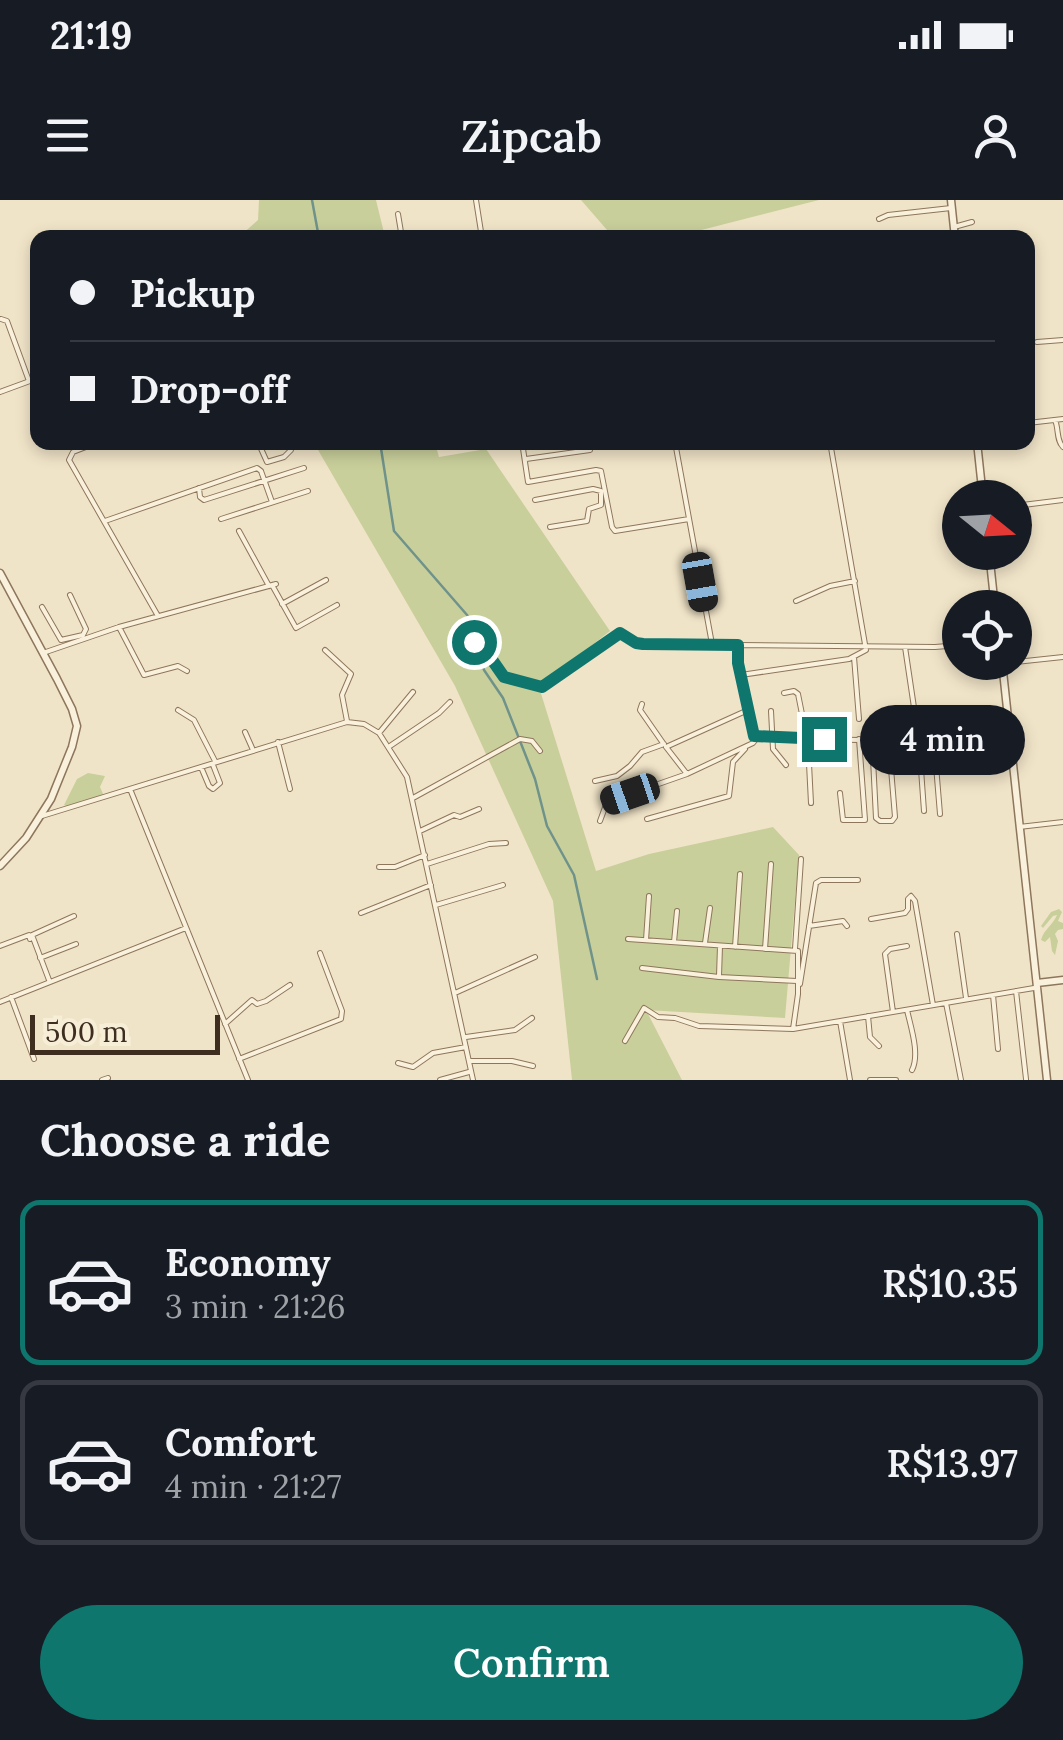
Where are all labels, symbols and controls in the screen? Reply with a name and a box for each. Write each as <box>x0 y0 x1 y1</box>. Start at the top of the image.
text: 21:19 <box>50 11 133 59</box>
text: Zipcab <box>461 107 602 164</box>
icon: menu <box>40 108 95 163</box>
icon: person <box>968 108 1023 163</box>
text: Pickup <box>130 269 255 317</box>
text: Drop-off <box>130 365 288 413</box>
north arrow <box>942 480 1032 570</box>
map controls <box>942 480 1032 680</box>
car <box>680 550 720 614</box>
button: locate <box>942 590 1032 680</box>
route start <box>452 620 497 665</box>
callout: 4 min <box>859 704 1024 774</box>
route end <box>802 717 847 762</box>
text: 4 min <box>900 719 985 760</box>
car <box>597 770 663 818</box>
scale bar <box>30 1010 220 1054</box>
text: 500 m <box>45 1014 127 1050</box>
text: Choose a ride <box>40 1111 330 1168</box>
icon: car <box>45 1238 135 1328</box>
text: Economy <box>165 1238 331 1286</box>
text: R$10.35 <box>882 1259 1018 1307</box>
text: 3 min · 21:26 <box>165 1286 346 1327</box>
icon: car <box>45 1418 135 1508</box>
text: Comfort <box>165 1418 317 1466</box>
text: R$13.97 <box>887 1439 1018 1487</box>
text: 4 min · 21:27 <box>165 1466 341 1507</box>
button: Confirm <box>40 1605 1023 1720</box>

